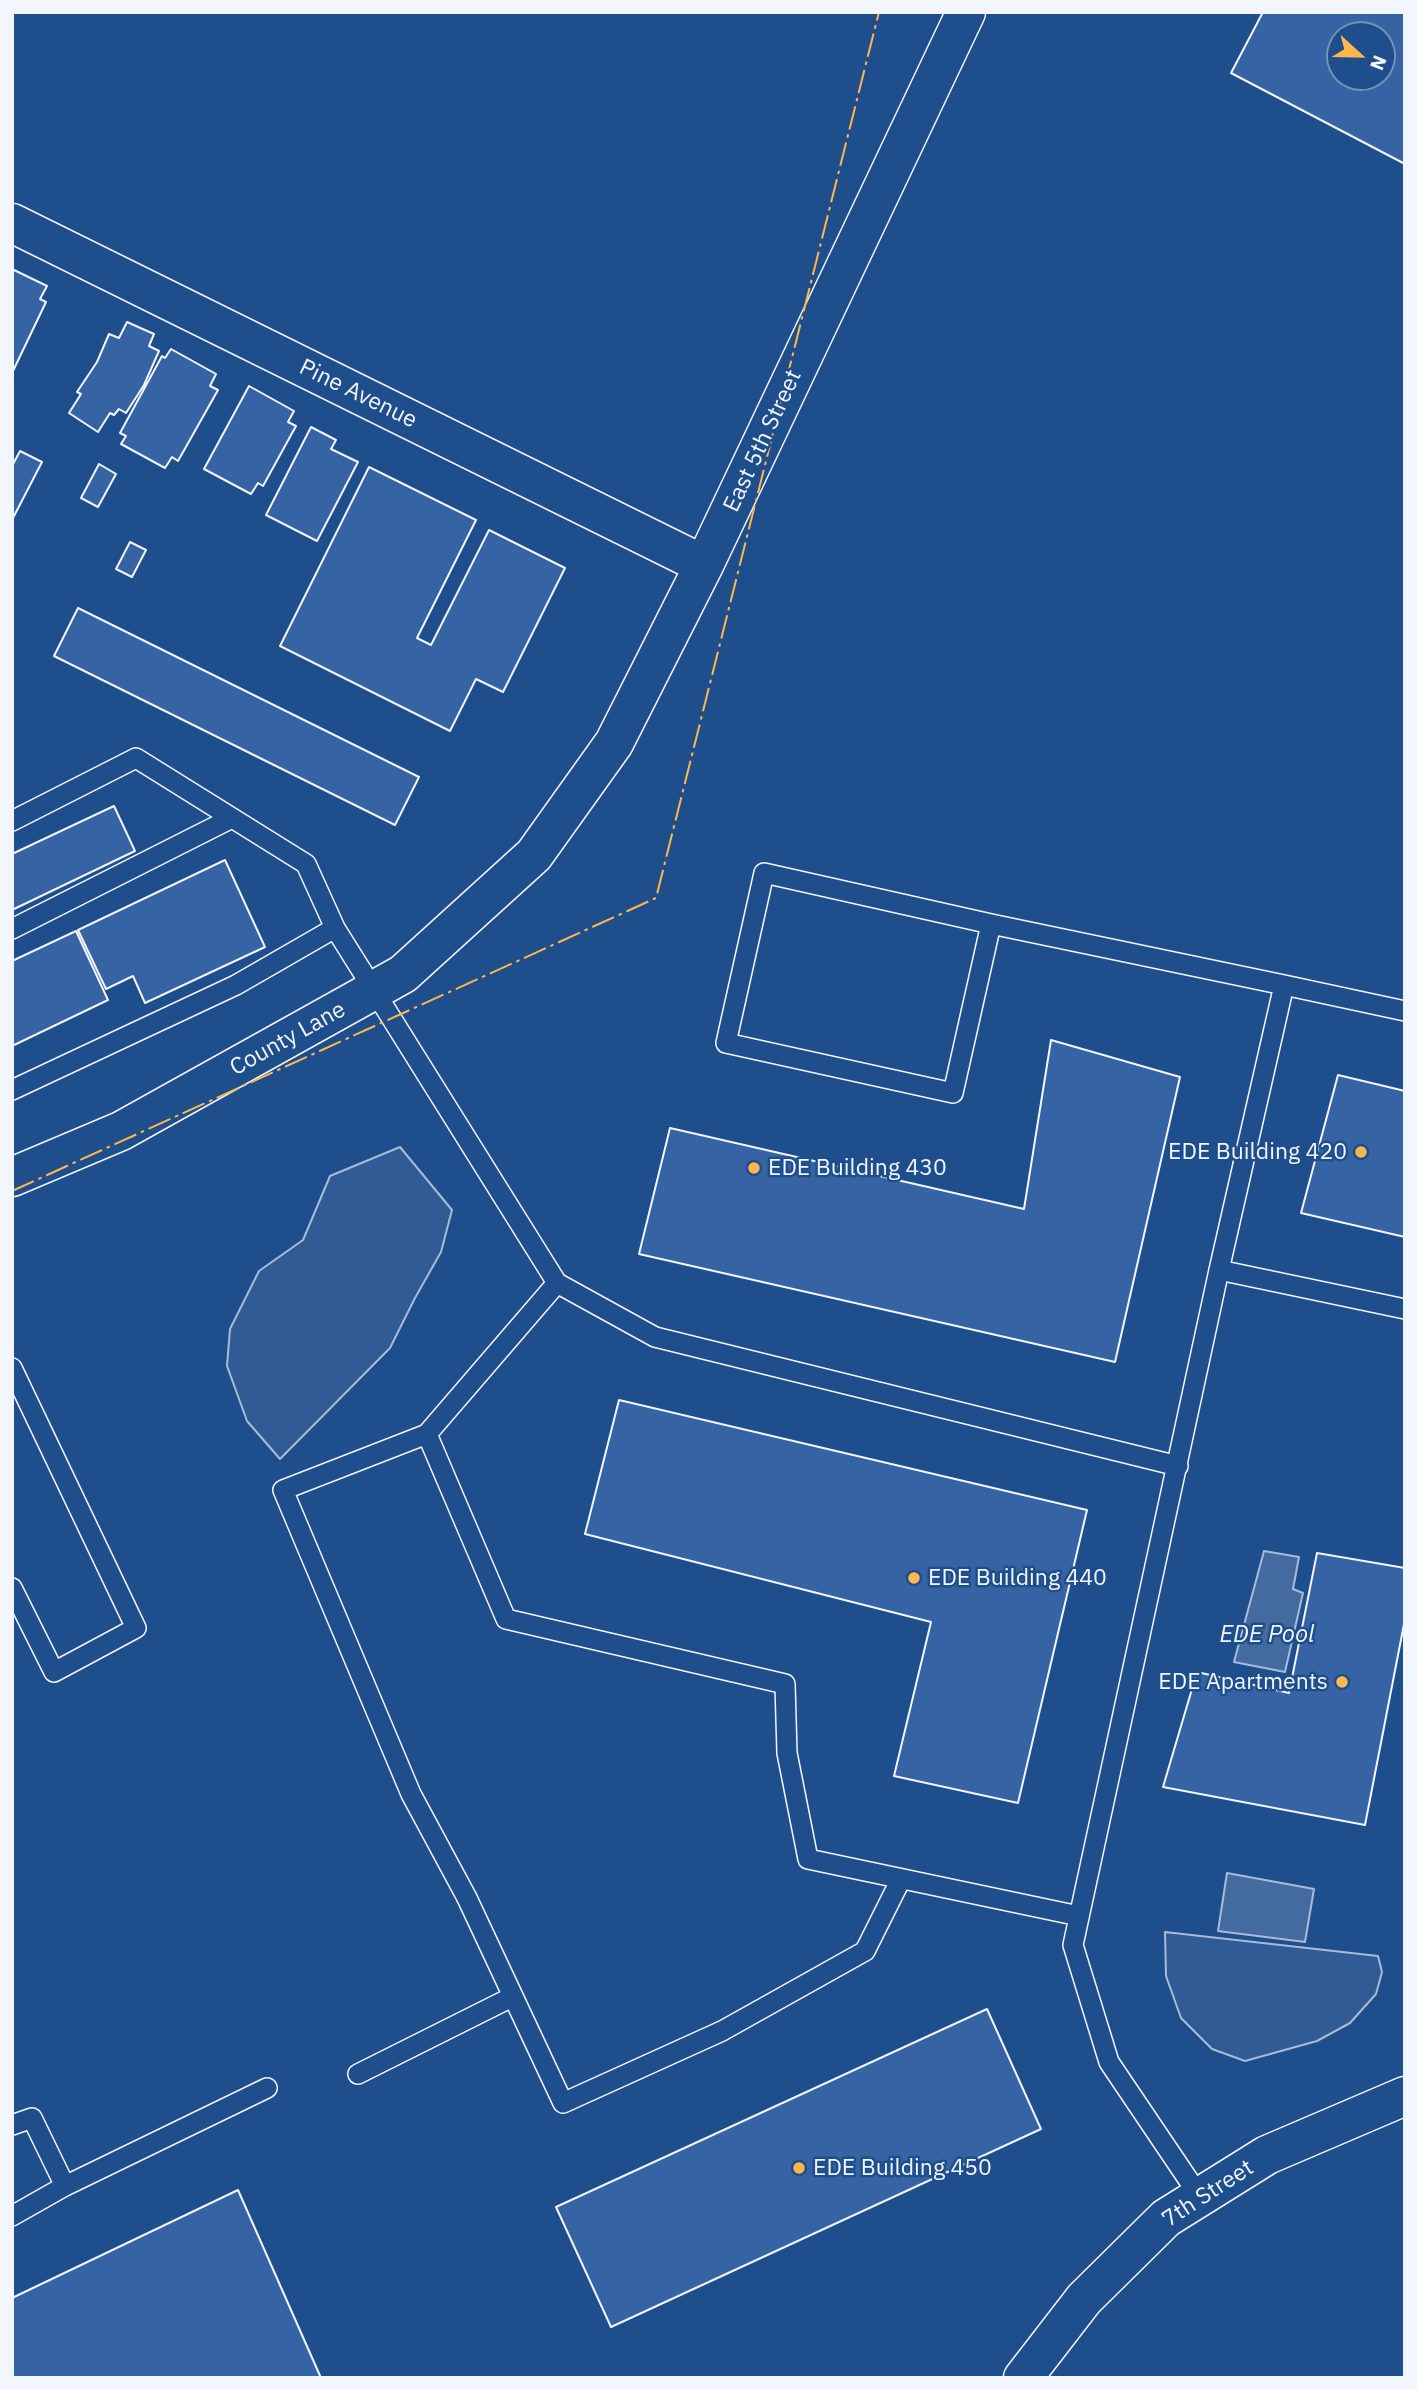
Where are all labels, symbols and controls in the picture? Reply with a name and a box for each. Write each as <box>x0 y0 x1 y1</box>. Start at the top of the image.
north arrow <box>1326 21 1396 91</box>
text: N <box>1365 52 1392 74</box>
street label: Pine Avenue <box>295 354 421 434</box>
street label: East 5th Street <box>718 366 808 516</box>
street label: County Lane <box>225 996 351 1082</box>
place label: EDE Building 420 <box>1168 1138 1347 1166</box>
marker: EDE Building 420 <box>1353 1144 1369 1160</box>
place label: EDE Building 430 <box>768 1154 947 1182</box>
marker: EDE Building 430 <box>746 1160 762 1176</box>
place label: EDE Building 440 <box>928 1564 1107 1592</box>
marker: EDE Building 440 <box>906 1570 922 1586</box>
water label: EDE Pool <box>1220 1621 1314 1649</box>
place label: EDE Apartments <box>1158 1668 1328 1696</box>
marker: EDE Apartments <box>1334 1674 1350 1690</box>
place label: EDE Building 450 <box>813 2154 992 2182</box>
street label: 7th Street <box>1157 2154 1259 2234</box>
marker: EDE Building 450 <box>791 2160 807 2176</box>

